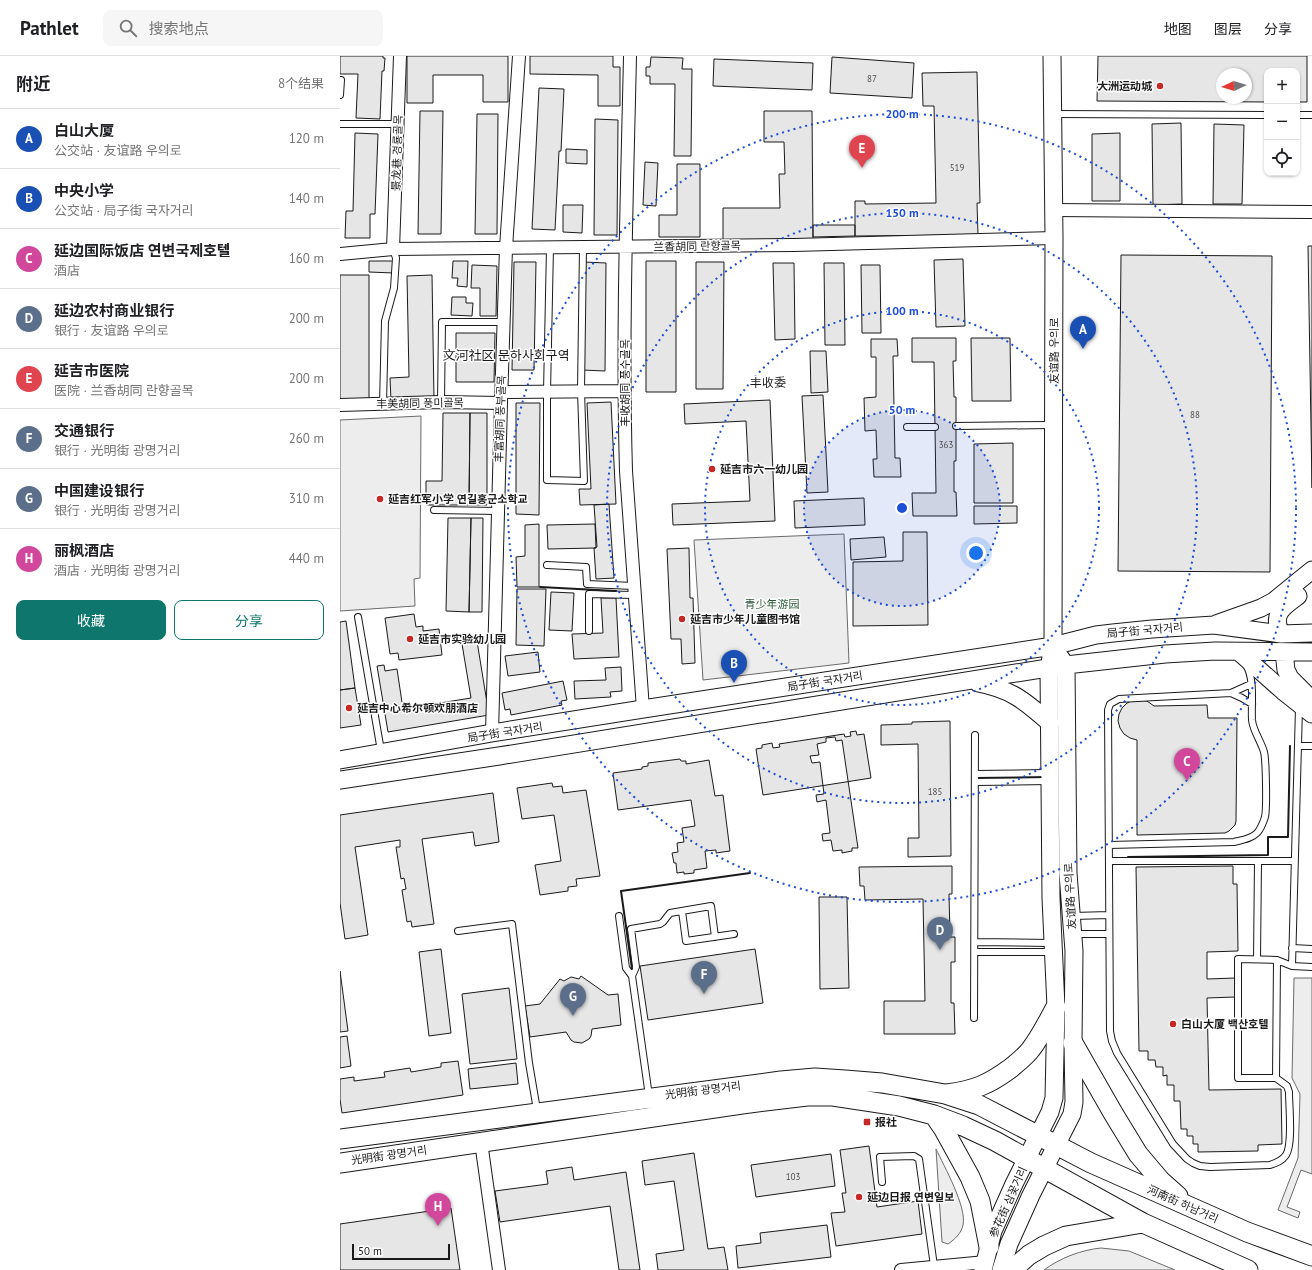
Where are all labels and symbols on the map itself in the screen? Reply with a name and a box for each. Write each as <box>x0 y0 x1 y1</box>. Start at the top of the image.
north arrow <box>1216 68 1252 104</box>
house number: 87 <box>867 73 877 84</box>
place label: 大洲运动城 <box>1097 79 1153 93</box>
marker: 大洲运动城 <box>1155 81 1165 91</box>
text: 200 m <box>885 106 919 121</box>
street label: 景龙巷 경룡골목 <box>389 115 405 191</box>
pin: E <box>849 135 875 168</box>
house number: 519 <box>950 162 964 173</box>
text: 150 m <box>885 205 919 220</box>
street label: 兰香胡同 란향골목 <box>653 238 741 254</box>
text: 100 m <box>885 303 919 318</box>
pin: A <box>1070 316 1096 349</box>
street label: 友谊路 우의로 <box>1047 318 1061 384</box>
street label: 丰收胡同 풍수골목 <box>618 339 632 427</box>
district label: 文河社区 문하사회구역 <box>442 347 570 364</box>
street label: 丰富胡同 풍부골목 <box>491 375 509 463</box>
district label: 丰收委 <box>750 375 786 390</box>
street label: 丰美胡同 풍미골목 <box>376 395 464 411</box>
text: 50 m <box>889 402 915 417</box>
house number: 88 <box>1190 409 1200 420</box>
house number: 363 <box>939 439 953 450</box>
place label: 延吉市六一幼儿园 <box>720 462 808 476</box>
marker: 延吉市六一幼儿园 <box>707 464 717 474</box>
place label: 延吉红军小学 연길홍군소학교 <box>388 492 528 506</box>
marker: 延吉红军小学 연길홍군소학교 <box>375 494 385 504</box>
centre of rings <box>895 501 909 515</box>
your location <box>966 543 986 563</box>
park label: 青少年游园 <box>745 597 800 611</box>
place label: 延吉市少年儿童图书馆 <box>690 612 800 626</box>
marker: 延吉市少年儿童图书馆 <box>677 614 687 624</box>
street label: 局子街 국자거리 <box>1106 620 1184 640</box>
place label: 延吉市实验幼儿园 <box>418 632 506 646</box>
marker: 延吉市实验幼儿园 <box>405 634 415 644</box>
pin: B <box>721 650 747 683</box>
street label: 局子街 국자거리 <box>786 668 864 694</box>
place label: 延吉中心希尔顿欢朋酒店 <box>357 701 478 715</box>
marker: 延吉中心希尔顿欢朋酒店 <box>344 703 354 713</box>
street label: 局子街 국자거리 <box>466 719 544 745</box>
pin: C <box>1174 748 1200 781</box>
house number: 185 <box>928 786 942 797</box>
street label: 友谊路 우의로 <box>1061 863 1079 929</box>
pin: D <box>927 917 953 950</box>
pin: F <box>691 961 717 994</box>
pin: G <box>560 983 586 1016</box>
place label: 白山大厦 백산호텔 <box>1181 1017 1268 1031</box>
marker: 白山大厦 백산호텔 <box>1168 1019 1178 1029</box>
street label: 光明街 광명거리 <box>664 1078 742 1102</box>
place label: 报社 <box>875 1115 897 1129</box>
marker: 报社 <box>862 1117 872 1127</box>
street label: 光明街 광명거리 <box>350 1143 428 1167</box>
street label: 参花街 삼꽃거리 <box>986 1164 1030 1240</box>
house number: 103 <box>786 1171 800 1182</box>
street label: 河南街 하남거리 <box>1145 1182 1221 1226</box>
place label: 延边日报 연변일보 <box>867 1190 954 1204</box>
marker: 延边日报 연변일보 <box>854 1192 864 1202</box>
pin: H <box>425 1193 451 1226</box>
scale bar <box>352 1242 450 1261</box>

